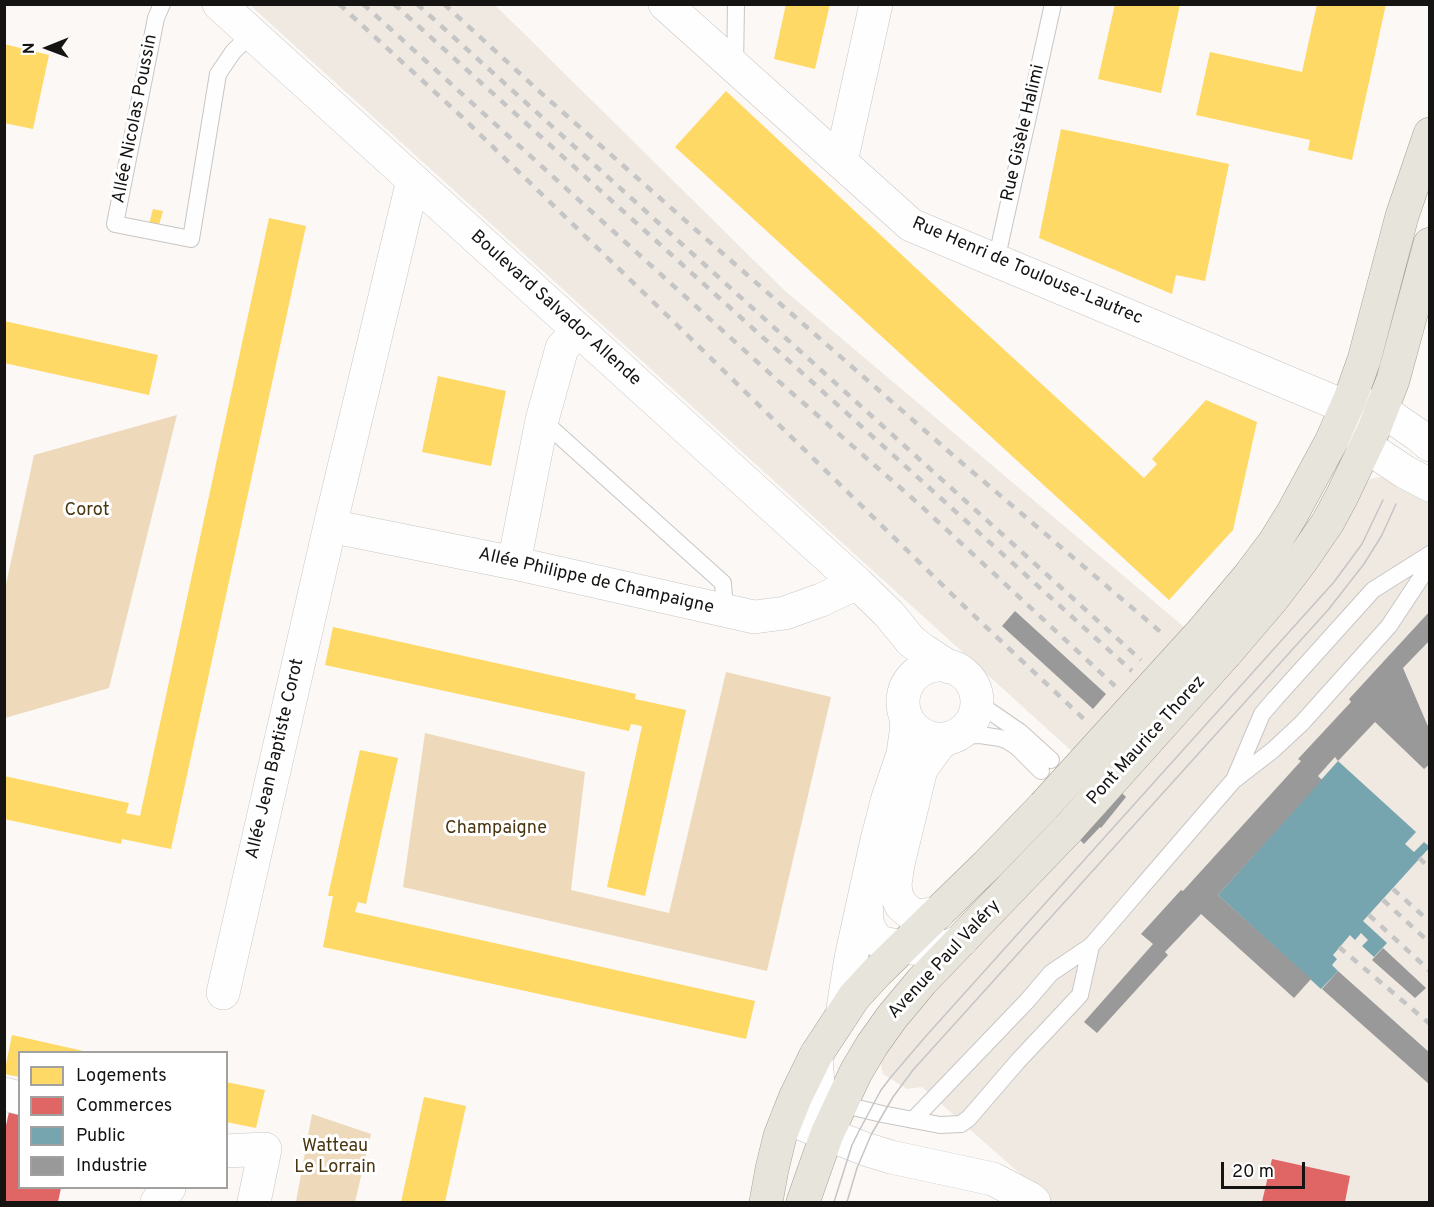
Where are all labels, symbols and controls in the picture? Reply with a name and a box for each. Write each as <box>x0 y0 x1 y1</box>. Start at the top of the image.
north arrow <box>18 18 78 78</box>
street label: Allée Nicolas Poussin <box>109 33 163 205</box>
text: N <box>20 42 40 54</box>
street label: Rue Gisèle Halimi <box>998 62 1050 204</box>
street label: Rue Henri de Toulouse-Lautrec <box>908 213 1146 331</box>
street label: Boulevard Salvador Allende <box>465 227 645 391</box>
park label: Corot <box>65 500 109 522</box>
street label: Allée Philippe de Champaigne <box>476 544 716 620</box>
street label: Allée Jean Baptiste Corot <box>242 657 310 861</box>
street label: Pont Maurice Thorez <box>1083 672 1211 810</box>
park label: Champaigne <box>445 818 547 840</box>
street label: Avenue Paul Valéry <box>884 896 1006 1024</box>
legend <box>18 1051 228 1189</box>
text: Logements <box>76 1065 167 1088</box>
text: Commerces <box>76 1095 172 1118</box>
text: Public <box>76 1125 126 1148</box>
park label: Watteau Le Lorrain <box>294 1136 376 1178</box>
scale bar <box>1224 1150 1308 1188</box>
text: Industrie <box>76 1155 147 1178</box>
text: 20 m <box>1232 1161 1274 1184</box>

